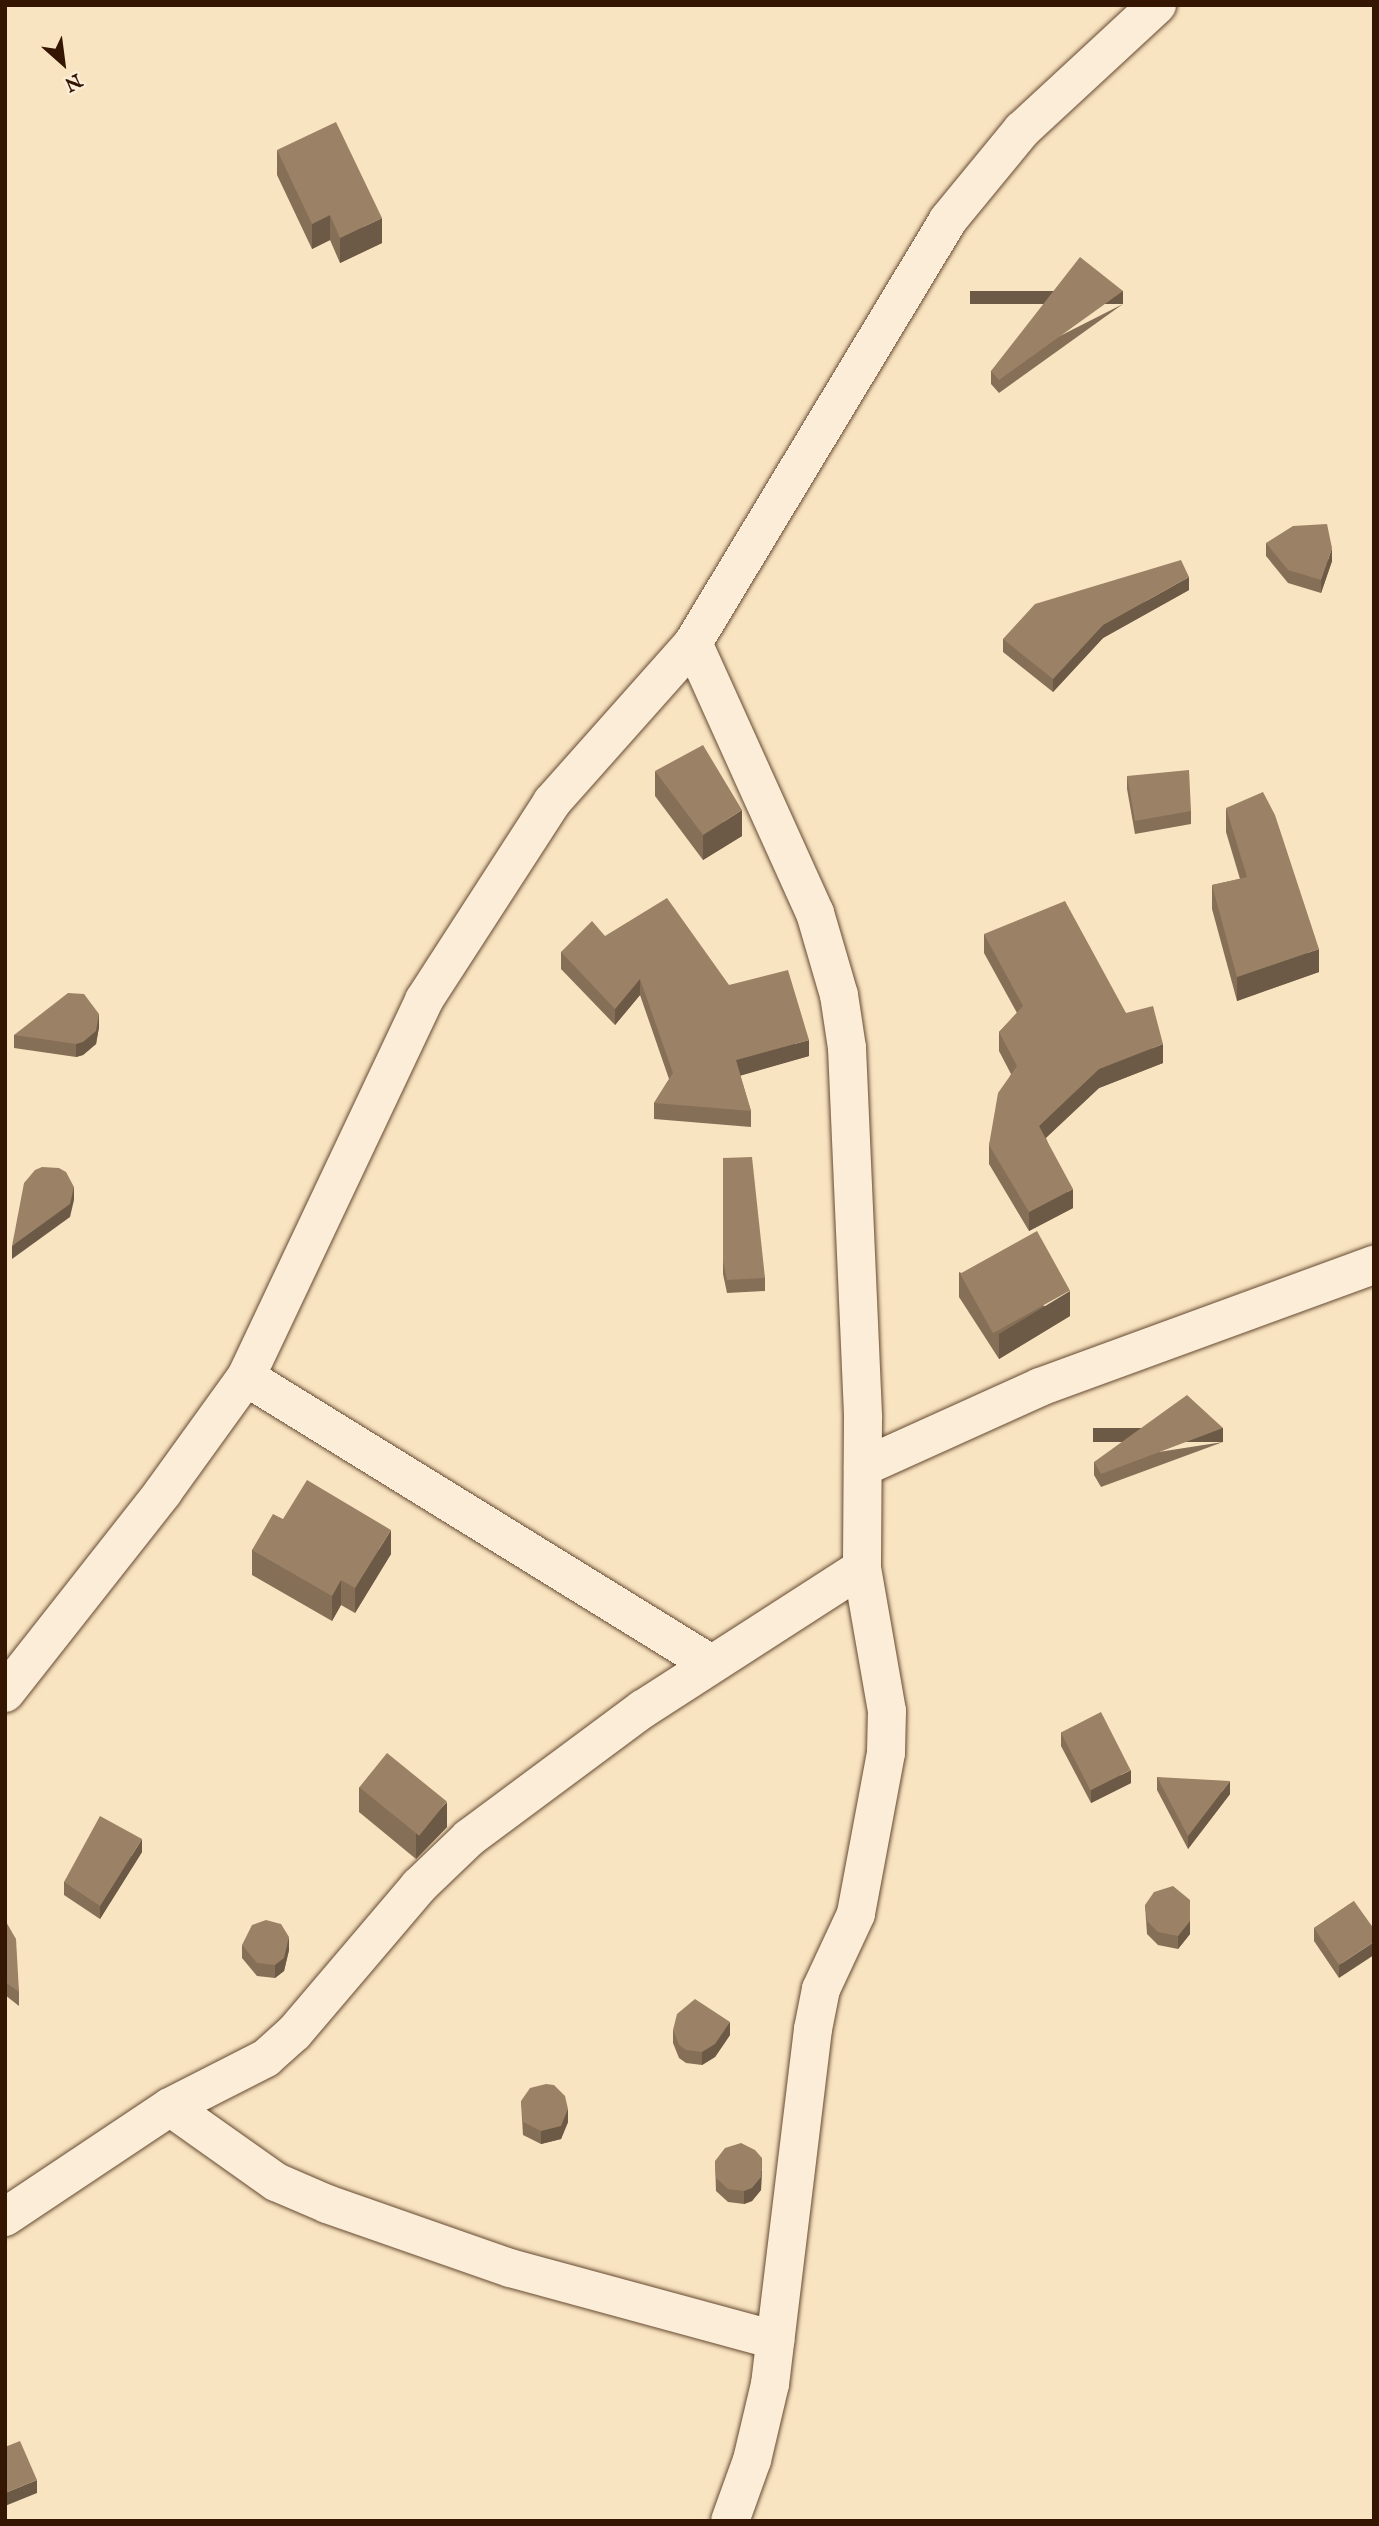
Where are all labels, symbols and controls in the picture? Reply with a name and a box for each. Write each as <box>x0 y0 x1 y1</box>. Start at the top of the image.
north arrow <box>28 28 98 98</box>
text: N <box>60 67 86 96</box>

